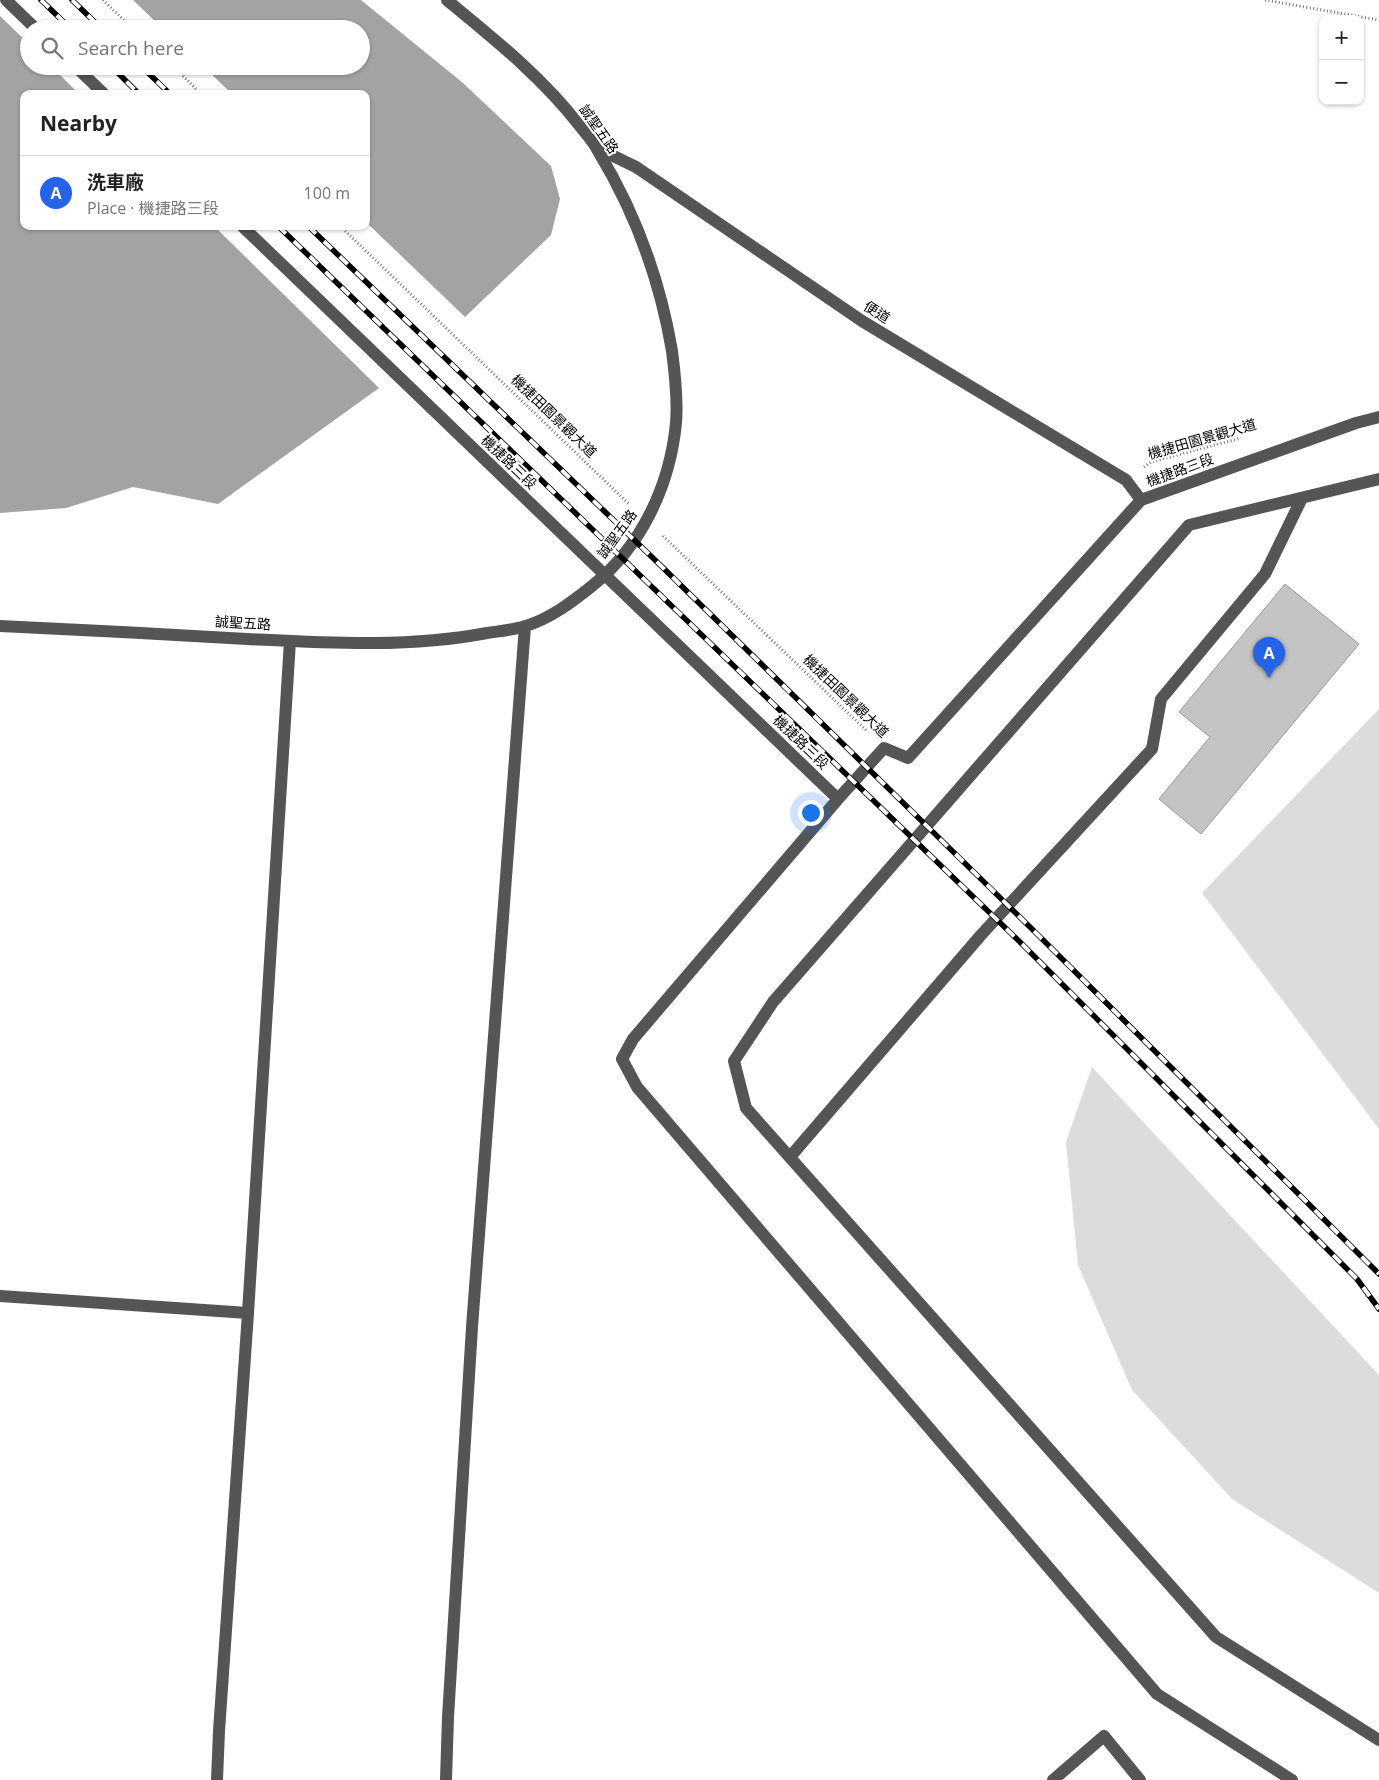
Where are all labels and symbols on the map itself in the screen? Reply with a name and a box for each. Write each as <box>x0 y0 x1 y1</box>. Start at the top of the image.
street label: 誠聖五路 <box>576 100 623 157</box>
street label: 便道 <box>860 296 894 327</box>
street label: 機捷田園景觀大道 <box>507 370 601 461</box>
street label: 機捷田園景觀大道 <box>1145 414 1258 463</box>
street label: 機捷路三段 <box>478 430 541 493</box>
street label: 機捷路三段 <box>1144 449 1216 490</box>
street label: 誠聖五路 <box>592 505 641 562</box>
street label: 誠聖五路 <box>215 612 271 633</box>
pin: A <box>1253 637 1285 678</box>
street label: 機捷田園景觀大道 <box>799 650 893 741</box>
street label: 機捷路三段 <box>770 710 833 773</box>
your location <box>798 800 824 826</box>

